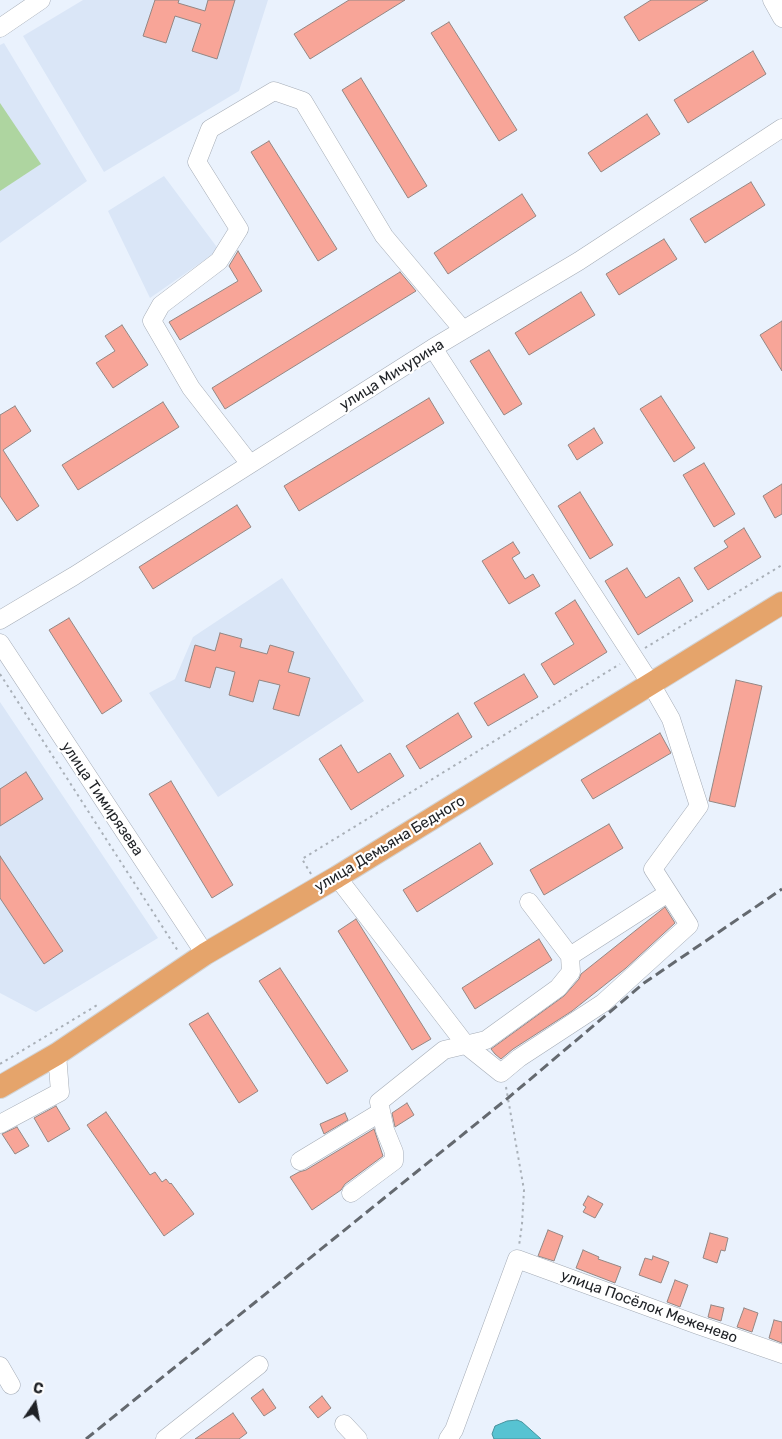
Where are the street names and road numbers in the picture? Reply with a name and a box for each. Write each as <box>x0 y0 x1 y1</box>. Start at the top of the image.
street label: улица Мичурина <box>336 336 448 414</box>
street label: улица Тимирязева <box>57 738 147 860</box>
street label: улица Демьяна Бедного <box>311 792 469 896</box>
street label: улица Посёлок Меженево <box>558 1267 740 1347</box>

